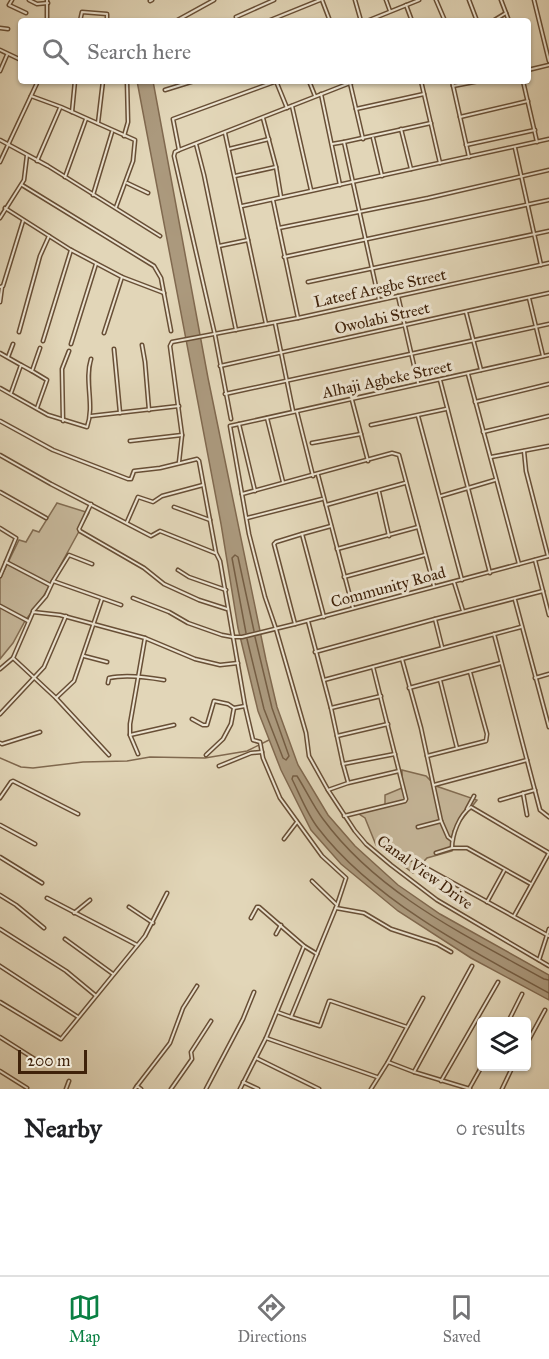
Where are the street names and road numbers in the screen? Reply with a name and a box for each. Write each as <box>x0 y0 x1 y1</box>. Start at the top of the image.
street label: Lateef Aregbe Street <box>312 265 448 312</box>
street label: Owolabi Street <box>333 298 432 338</box>
street label: Alhaji Agbeke Street <box>319 356 454 403</box>
street label: Community Road <box>329 563 447 611</box>
street label: Canal View Drive <box>373 831 477 913</box>

